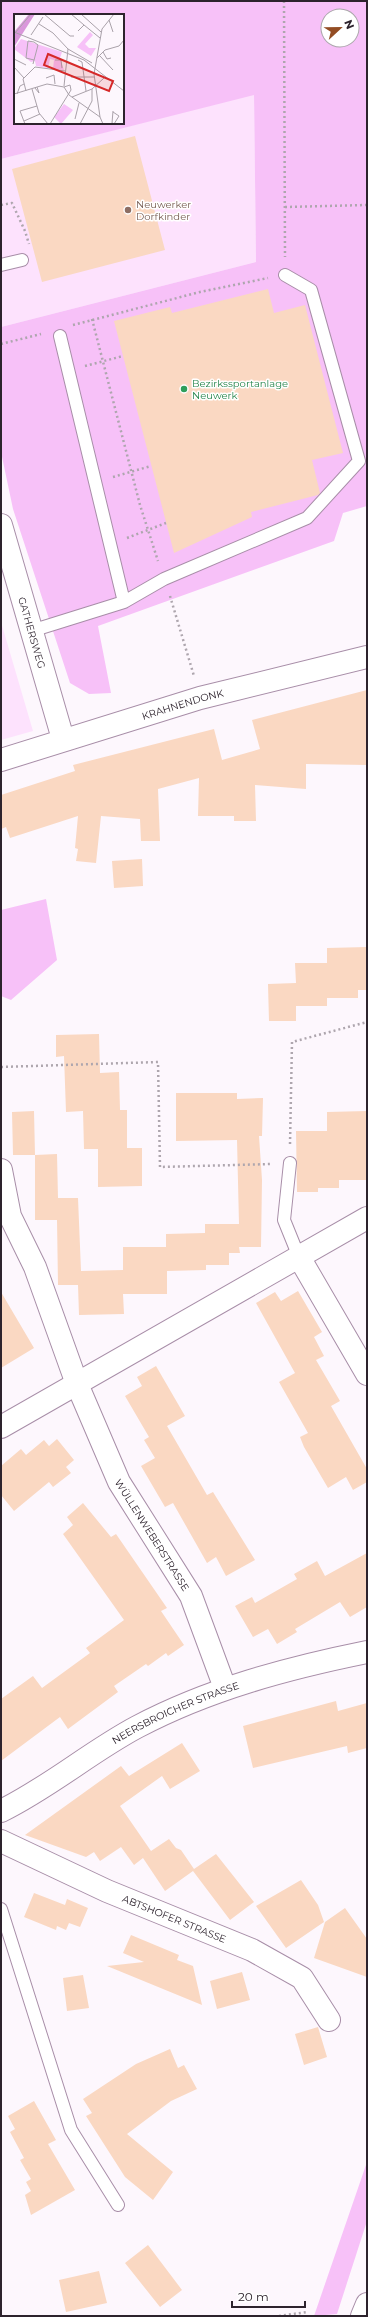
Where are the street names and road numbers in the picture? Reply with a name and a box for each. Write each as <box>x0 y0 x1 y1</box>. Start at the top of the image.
street label: GATHERSWEG <box>16 595 49 670</box>
street label: KRAHNENDONK <box>140 686 226 722</box>
street label: WÜLLENWEBERSTRASSE <box>112 1476 193 1593</box>
street label: NEERSBROICHER STRASSE <box>109 1678 241 1747</box>
street label: ABTSHOFER STRASSE <box>121 1891 229 1945</box>

